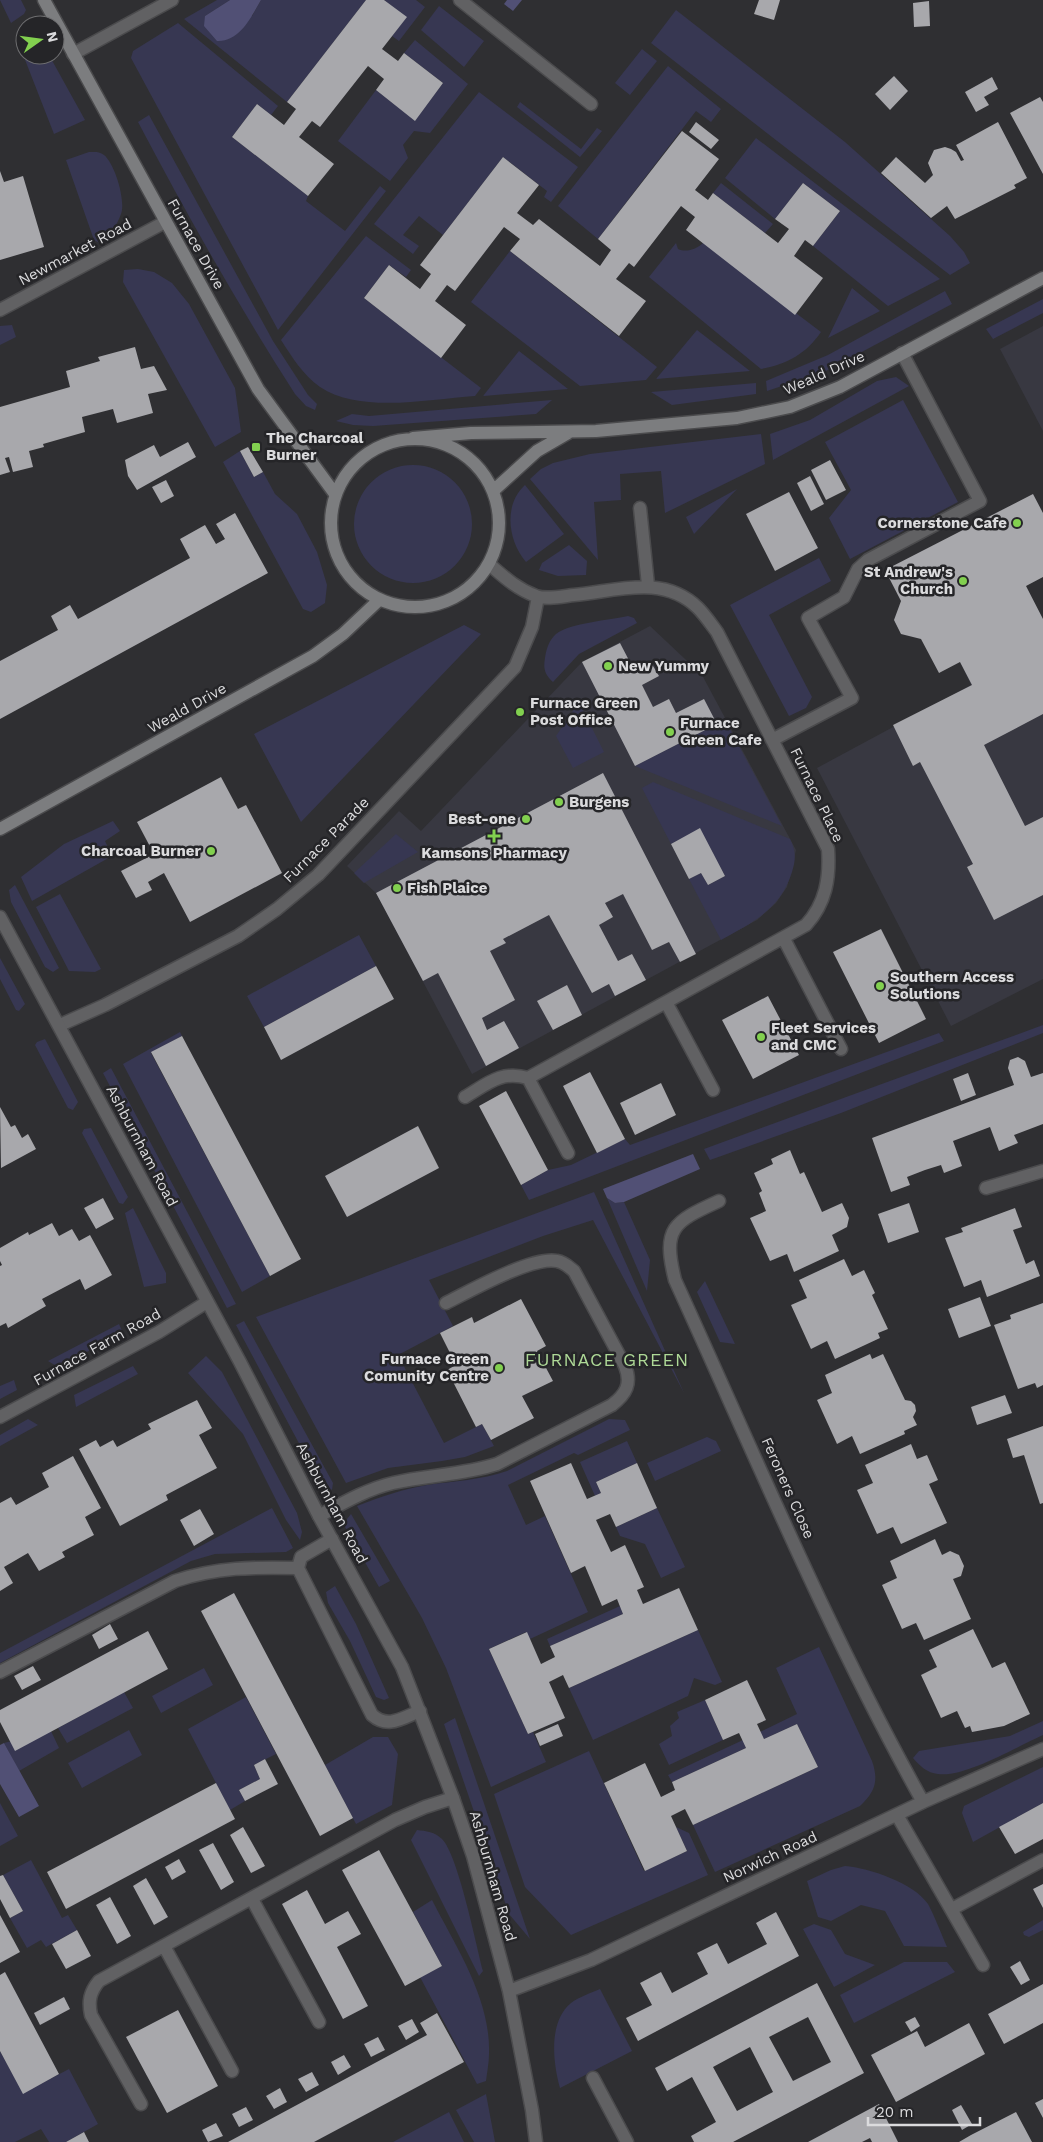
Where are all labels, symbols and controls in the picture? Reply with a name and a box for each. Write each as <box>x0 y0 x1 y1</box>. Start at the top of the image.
north arrow <box>15 15 65 65</box>
text: N <box>44 30 62 44</box>
street label: Furnace Drive <box>164 195 228 293</box>
street label: Newmarket Road <box>15 215 135 289</box>
street label: Weald Drive <box>780 347 868 399</box>
place label: The Charcoal Burner <box>266 429 364 464</box>
marker: The Charcoal Burner <box>250 441 262 453</box>
place label: Cornerstone Cafe <box>878 514 1007 532</box>
marker: Cornerstone Cafe <box>1011 517 1023 529</box>
place label: St Andrew's Church <box>864 563 953 598</box>
marker: St Andrew's Church <box>957 575 969 587</box>
place label: New Yummy <box>618 657 710 675</box>
marker: New Yummy <box>602 660 614 672</box>
street label: Weald Drive <box>144 679 230 737</box>
place label: Furnace Green Post Office <box>530 694 638 729</box>
marker: Furnace Green Post Office <box>514 706 526 718</box>
place label: Furnace Green Cafe <box>680 714 762 749</box>
marker: Furnace Green Cafe <box>664 726 676 738</box>
street label: Furnace Place <box>786 745 848 845</box>
street label: Furnace Parade <box>279 793 373 887</box>
place label: Burgens <box>569 793 629 811</box>
marker: Burgens <box>553 796 565 808</box>
place label: Best-one <box>448 810 516 828</box>
marker: Best-one <box>520 813 532 825</box>
marker: Kamsons Pharmacy <box>488 830 500 842</box>
place label: Charcoal Burner <box>81 842 202 860</box>
place label: Kamsons Pharmacy <box>421 844 567 862</box>
marker: Charcoal Burner <box>205 845 217 857</box>
place label: Fish Plaice <box>407 879 488 897</box>
marker: Fish Plaice <box>391 882 403 894</box>
place label: Southern Access Solutions <box>890 968 1014 1003</box>
marker: Southern Access Solutions <box>874 980 886 992</box>
place label: Fleet Services and CMC <box>771 1019 876 1054</box>
marker: Fleet Services and CMC <box>755 1031 767 1043</box>
street label: Ashburnham Road <box>102 1082 182 1210</box>
street label: Furnace Farm Road <box>30 1304 164 1390</box>
district label: FURNACE GREEN <box>525 1349 689 1370</box>
place label: Furnace Green Comunity Centre <box>364 1350 489 1385</box>
marker: Furnace Green Comunity Centre <box>493 1362 505 1374</box>
street label: Feroners Close <box>758 1435 818 1541</box>
street label: Ashburnham Road <box>292 1439 372 1567</box>
street label: Ashburnham Road <box>466 1809 520 1943</box>
street label: Norwich Road <box>720 1827 820 1887</box>
scale bar <box>868 2094 980 2126</box>
text: 20 m <box>876 2103 914 2121</box>

